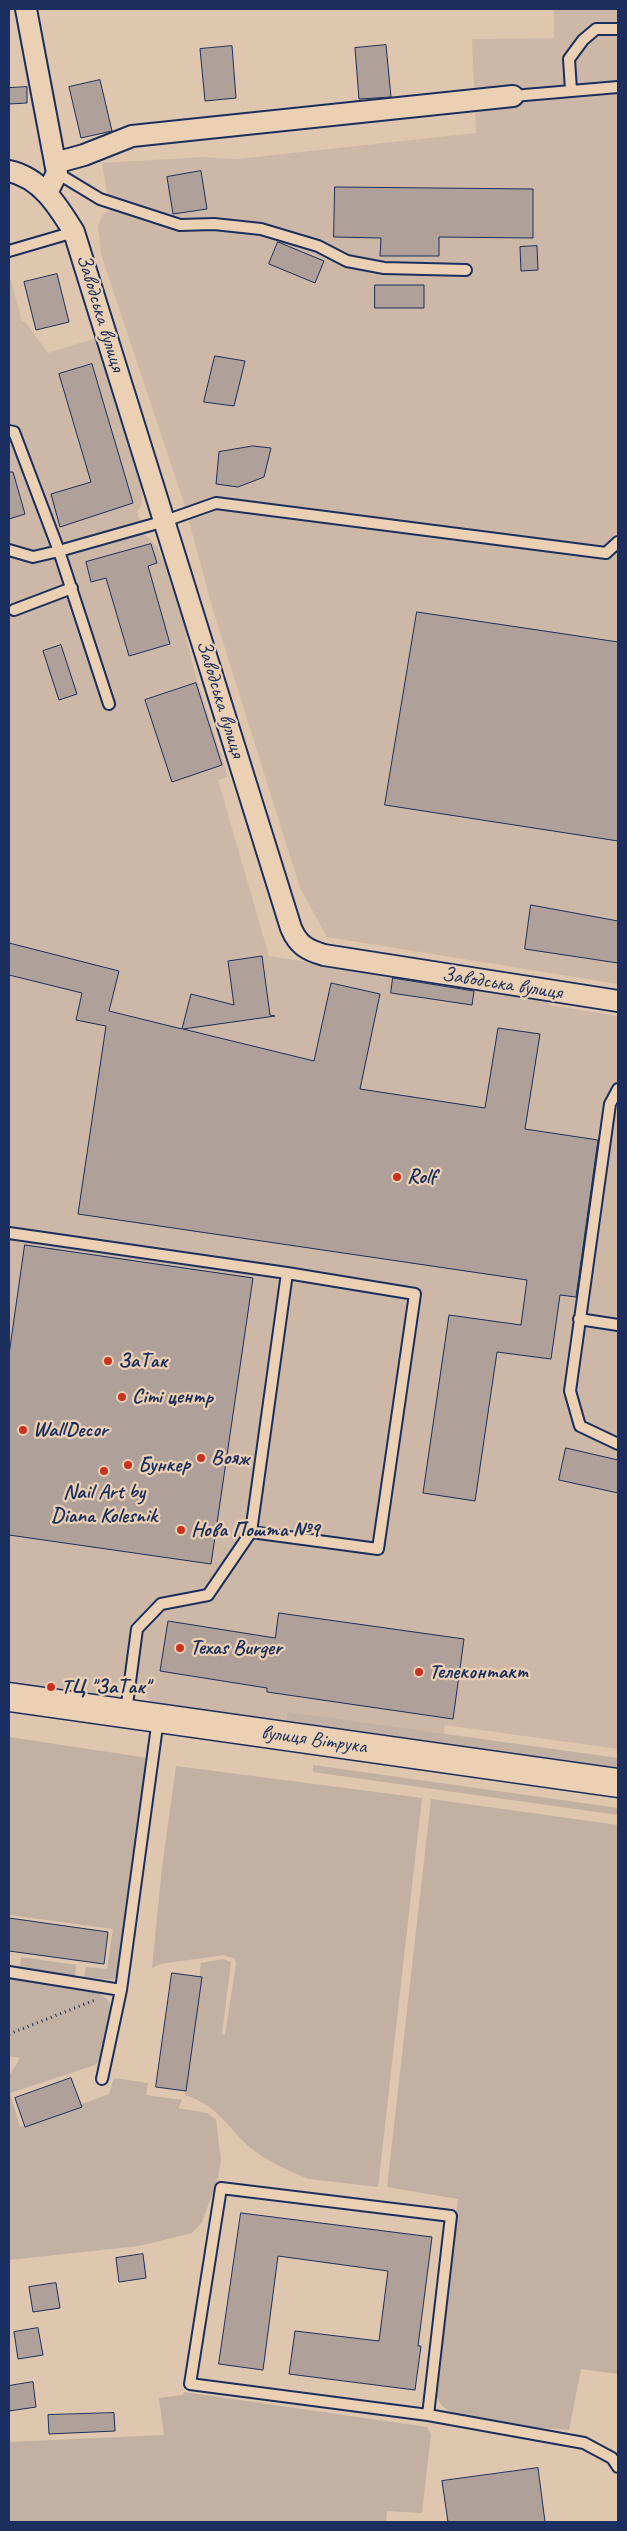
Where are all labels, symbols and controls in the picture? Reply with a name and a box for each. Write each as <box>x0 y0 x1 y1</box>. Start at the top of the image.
street label: Заводська вулиця <box>70 251 130 375</box>
street label: Заводська вулиця <box>190 637 250 761</box>
street label: Заводська вулиця <box>440 962 564 1006</box>
place label: Rolf <box>407 1164 436 1190</box>
marker: Rolf <box>391 1171 403 1183</box>
place label: ЗаТак <box>118 1348 167 1374</box>
marker: ЗаТак <box>102 1355 114 1367</box>
place label: Сіті центр <box>132 1384 213 1410</box>
marker: Сіті центр <box>116 1391 128 1403</box>
place label: WallDecor <box>33 1417 107 1443</box>
marker: WallDecor <box>17 1424 29 1436</box>
place label: Вояж <box>211 1445 249 1471</box>
place label: Бункер <box>138 1452 190 1478</box>
marker: Вояж <box>195 1452 207 1464</box>
marker: Бункер <box>122 1459 134 1471</box>
marker: Nail Art by Diana Kolesnik <box>98 1465 110 1477</box>
place label: Nail Art by Diana Kolesnik <box>51 1479 157 1529</box>
place label: Нова Пошта №9 <box>191 1517 319 1543</box>
marker: Нова Пошта №9 <box>175 1524 187 1536</box>
place label: Texas Burger <box>190 1635 282 1661</box>
marker: Texas Burger <box>174 1642 186 1654</box>
place label: Телеконтакт <box>429 1659 528 1685</box>
marker: Телеконтакт <box>413 1666 425 1678</box>
place label: ТЦ "ЗаТак" <box>61 1674 150 1700</box>
marker: ТЦ "ЗаТак" <box>45 1681 57 1693</box>
street label: вулиця Вітрука <box>260 1720 368 1760</box>

